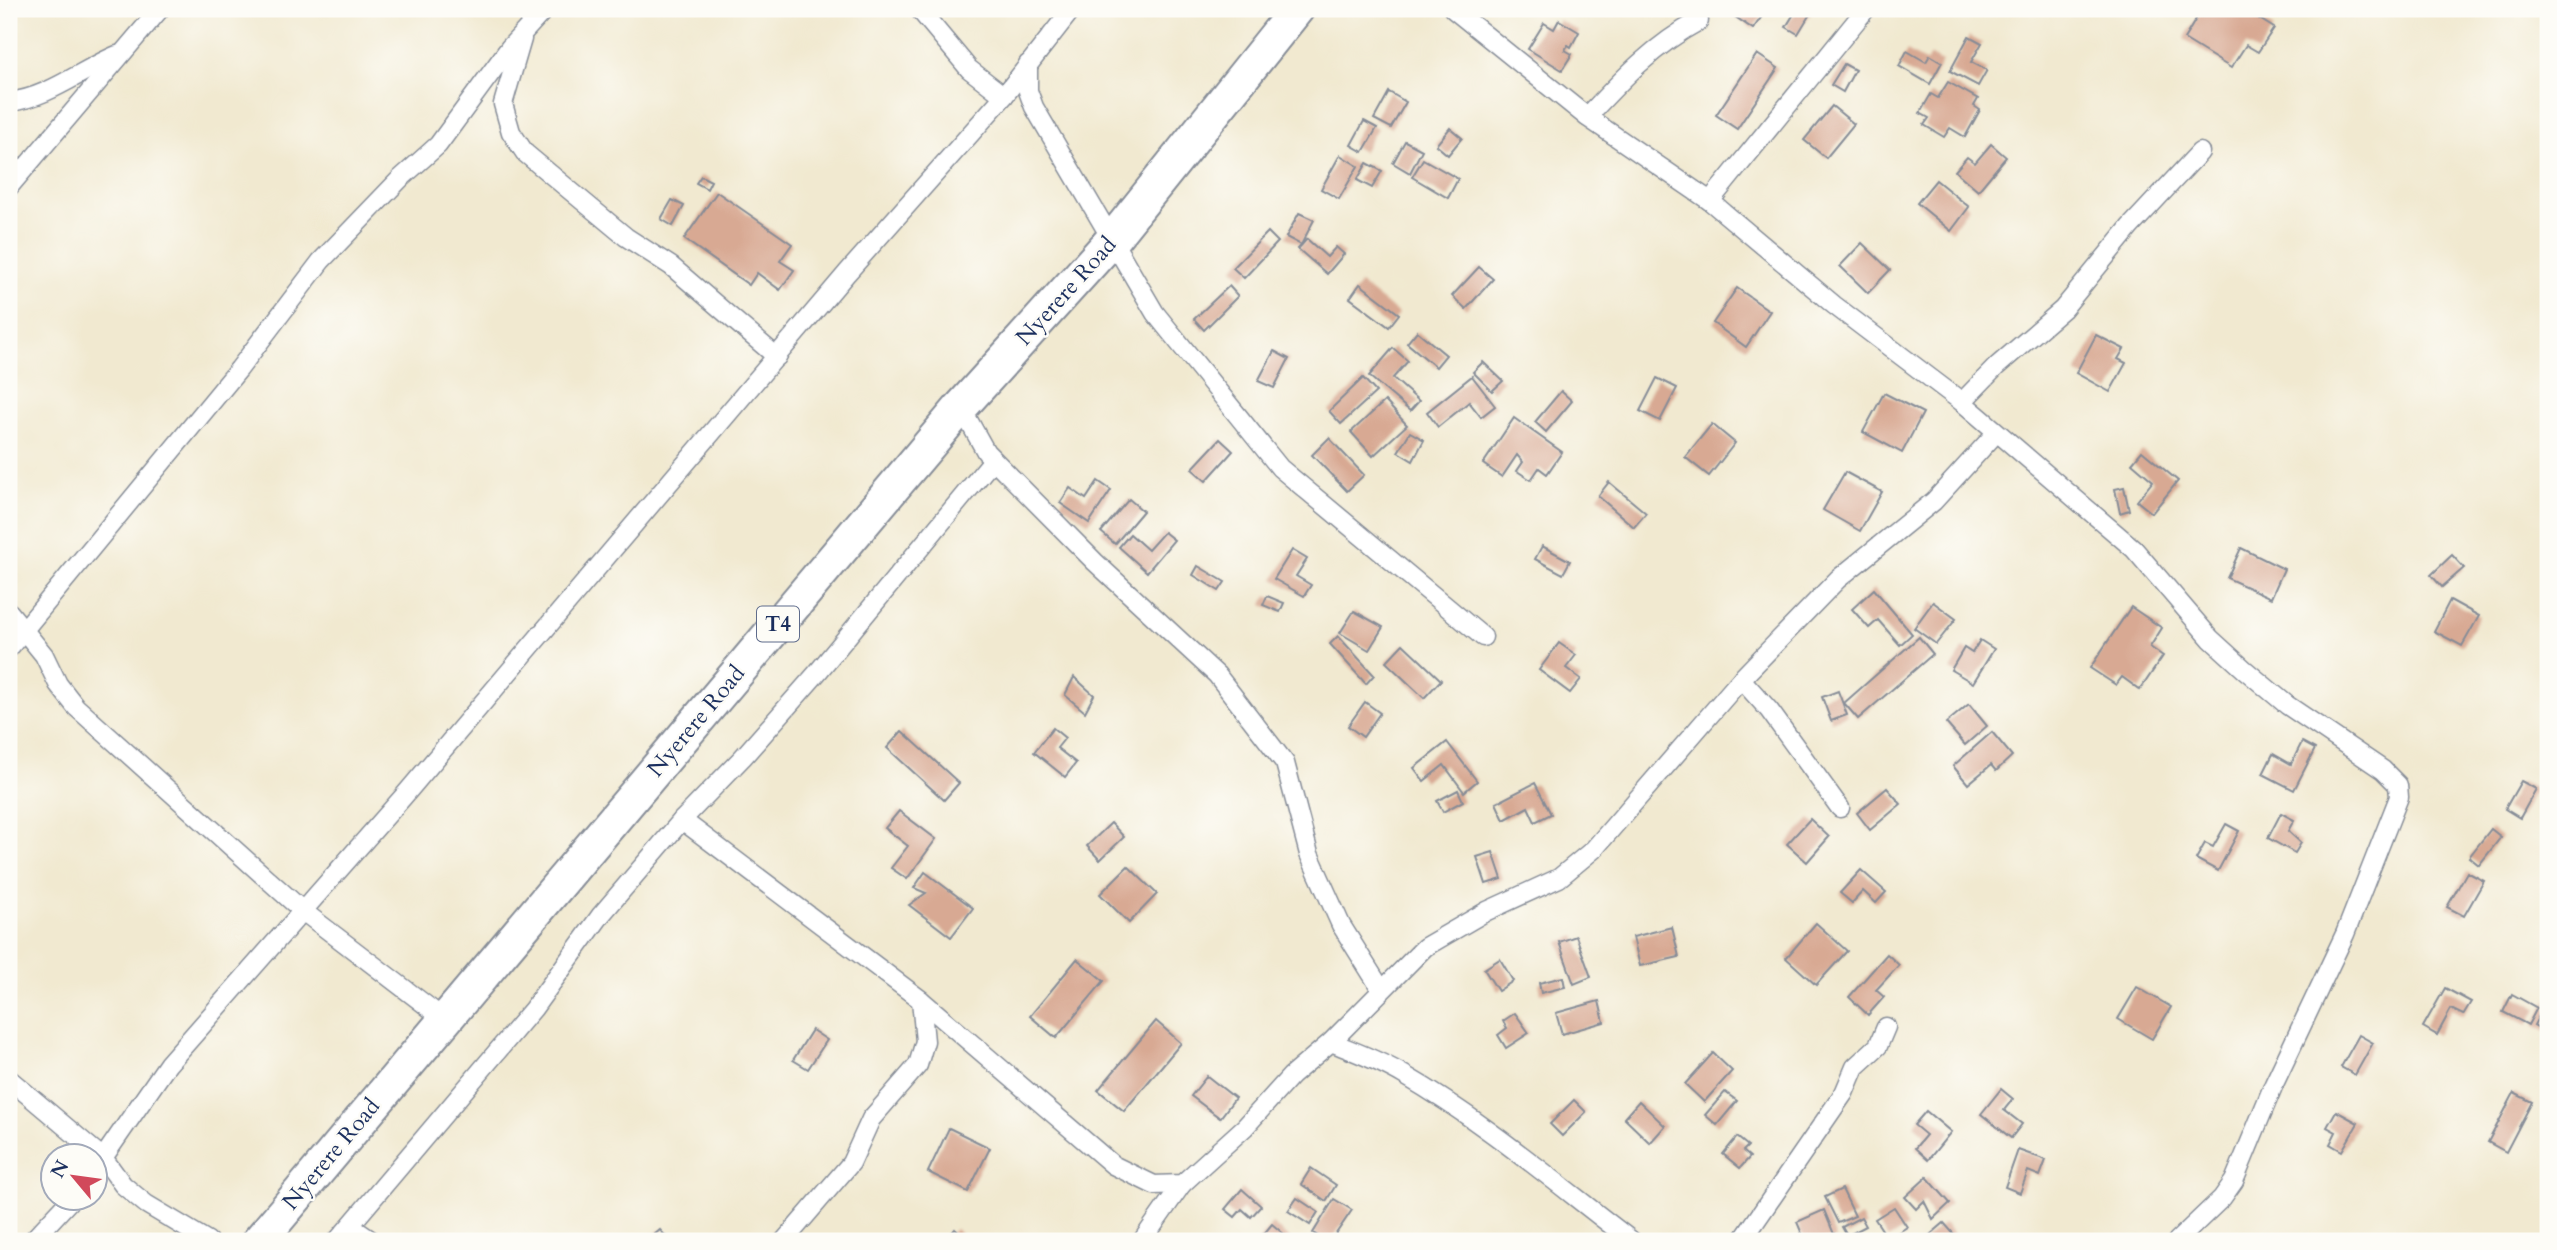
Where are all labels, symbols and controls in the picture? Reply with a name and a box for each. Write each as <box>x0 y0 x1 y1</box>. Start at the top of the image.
street label: Nyerere Road <box>1009 229 1124 352</box>
road number: T4 <box>757 606 799 642</box>
street label: Nyerere Road <box>640 658 752 783</box>
street label: Nyerere Road <box>275 1091 387 1216</box>
north arrow <box>38 1142 108 1212</box>
text: N <box>45 1155 76 1183</box>

